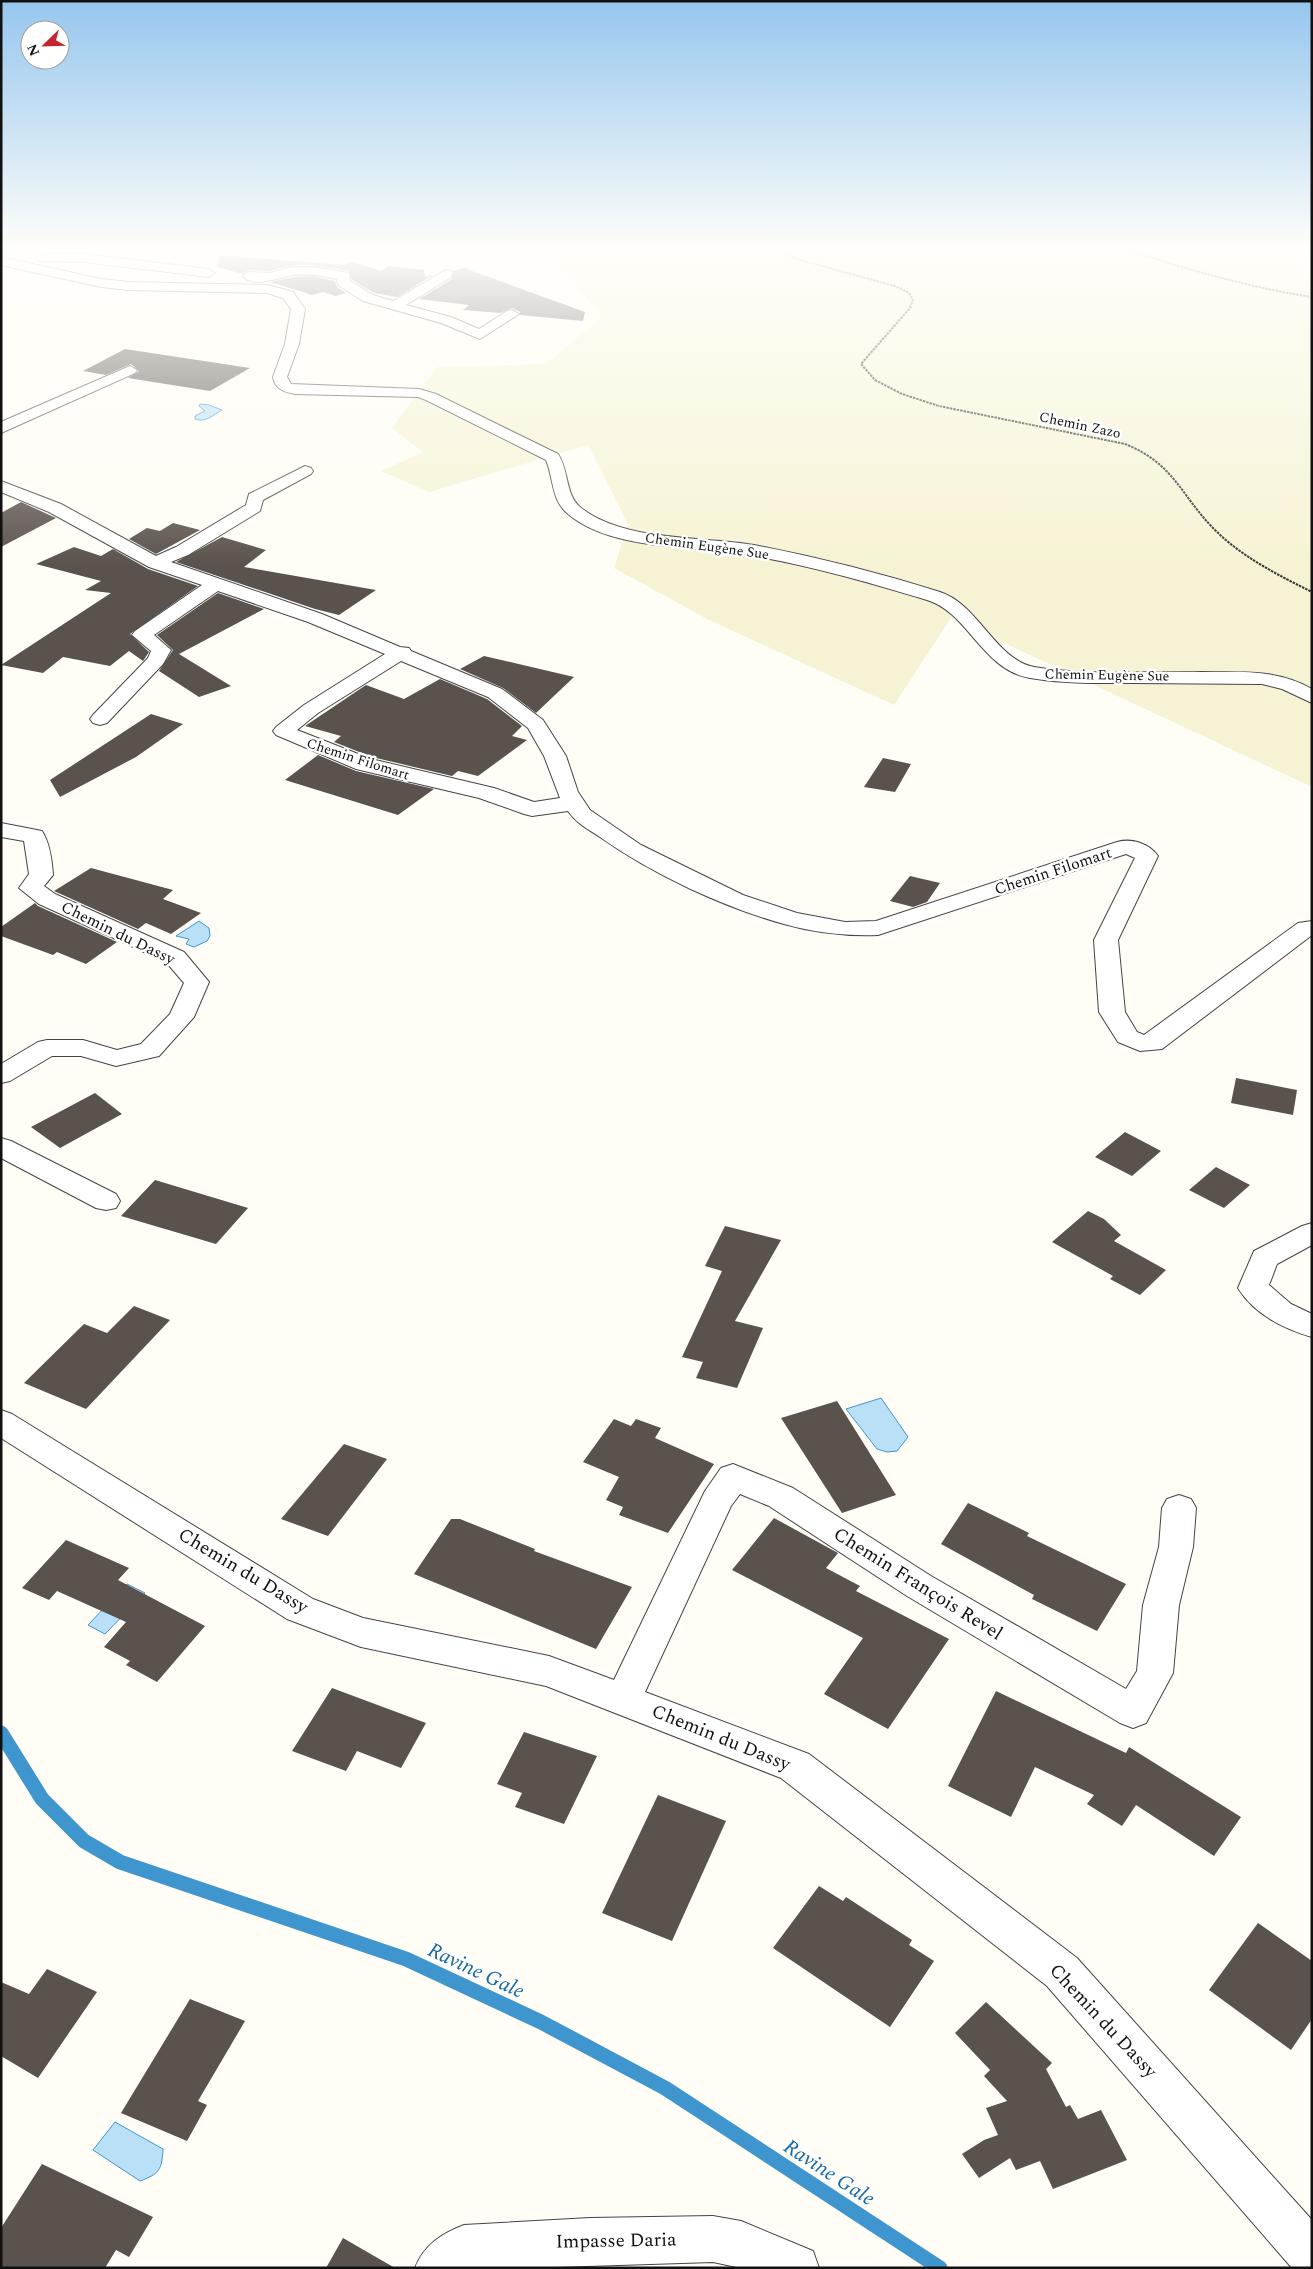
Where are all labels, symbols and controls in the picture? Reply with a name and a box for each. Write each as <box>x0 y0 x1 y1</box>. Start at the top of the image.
north arrow <box>20 20 70 70</box>
text: N <box>22 41 45 59</box>
street label: Chemin Zazo <box>1037 406 1123 444</box>
street label: Chemin Eugène Sue <box>644 527 770 565</box>
street label: Chemin Eugène Sue <box>1044 663 1170 687</box>
street label: Chemin Filomart <box>304 732 412 786</box>
street label: Chemin Filomart <box>991 841 1115 901</box>
street label: Chemin du Dassy <box>57 895 180 972</box>
street label: Chemin François Revel <box>828 1520 1008 1648</box>
street label: Chemin du Dassy <box>172 1521 314 1622</box>
street label: Chemin du Dassy <box>647 1697 796 1779</box>
water label: Ravine Gale <box>422 1935 530 2007</box>
street label: Chemin du Dassy <box>1042 1957 1164 2085</box>
water label: Ravine Gale <box>777 2131 881 2215</box>
street label: Impasse Daria <box>555 2225 677 2257</box>

